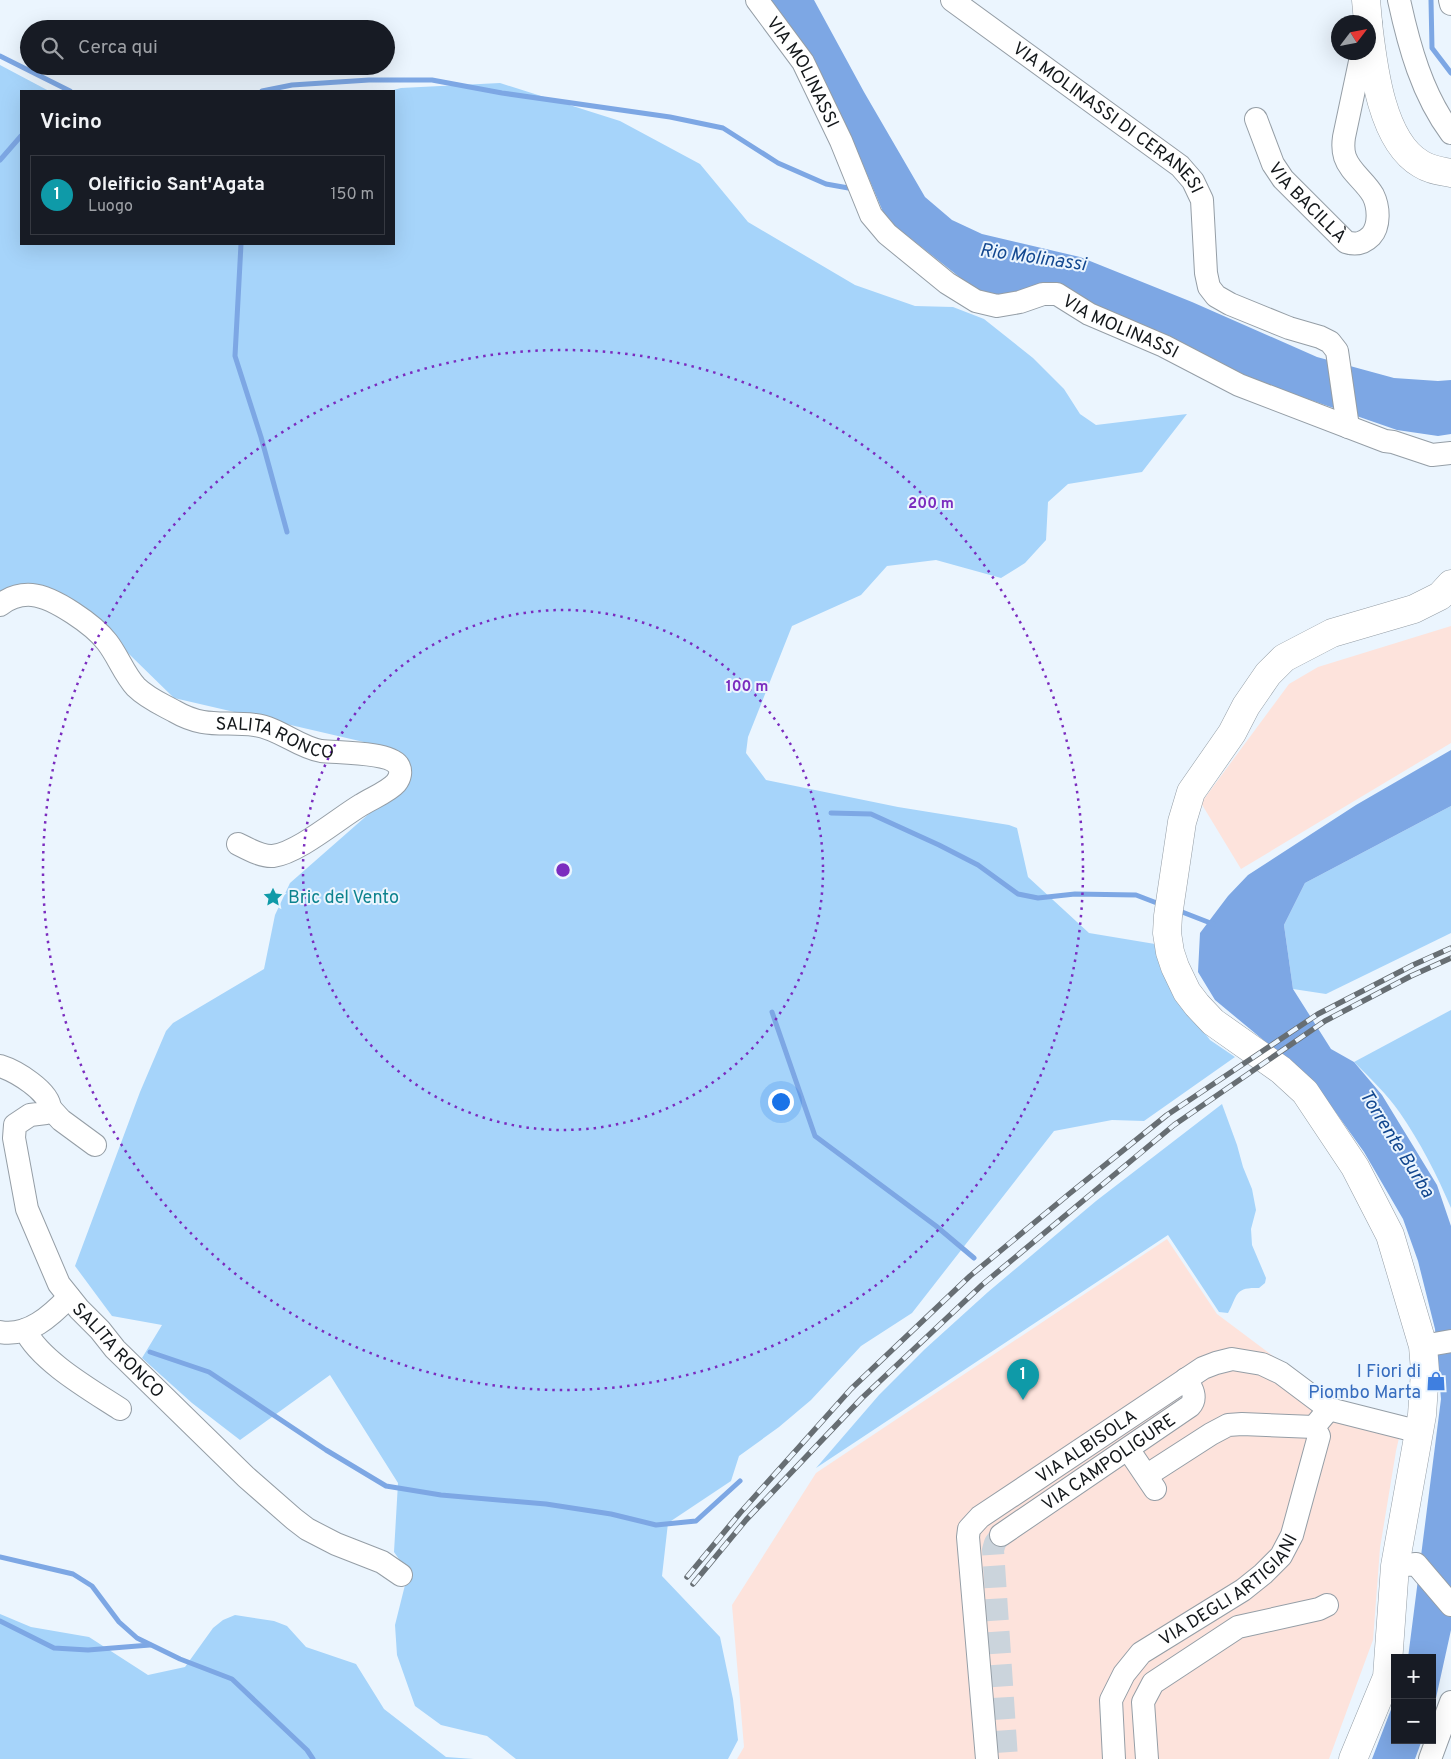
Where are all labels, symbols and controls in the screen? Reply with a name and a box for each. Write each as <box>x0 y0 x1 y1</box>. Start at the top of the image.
street label: VIA MOLINASSI <box>760 13 843 132</box>
north arrow <box>1331 15 1376 60</box>
search box <box>20 20 395 75</box>
icon: search <box>38 34 66 62</box>
text: Cerca qui <box>78 36 158 60</box>
street label: VIA MOLINASSI DI CERANESI <box>1007 38 1207 198</box>
text: Vicino <box>40 109 102 136</box>
street label: VIA BACILLÀ <box>1262 158 1352 249</box>
text: Oleificio Sant'Agata <box>88 173 265 197</box>
text: 1 <box>54 185 60 205</box>
text: 150 m <box>331 185 374 205</box>
text: Luogo <box>88 197 133 217</box>
water label: Rio Molinassi <box>978 239 1089 278</box>
street label: VIA MOLINASSI <box>1057 290 1182 365</box>
text: 200 m <box>908 495 954 514</box>
text: 100 m <box>726 678 768 697</box>
street label: SALITA RONCO <box>215 713 335 765</box>
centre of rings <box>554 861 572 879</box>
place icon: Bric del Vento <box>262 886 284 908</box>
place label: Bric del Vento <box>288 887 399 910</box>
water label: Torrente Burba <box>1354 1085 1439 1203</box>
your location <box>768 1089 794 1115</box>
street label: SALITA RONCO <box>66 1298 168 1404</box>
pin: 1 <box>1007 1359 1039 1400</box>
place label: I Fiori di Piombo Marta <box>1308 1361 1421 1405</box>
shop icon: I Fiori di Piombo Marta <box>1425 1370 1447 1392</box>
street label: VIA ALBISOLA <box>1032 1405 1142 1489</box>
street label: VIA CAMPOLIGURE <box>1038 1409 1181 1517</box>
street label: VIA DEGLI ARTIGIANI <box>1155 1530 1303 1652</box>
map controls <box>1391 1654 1436 1744</box>
button: + <box>1391 1654 1436 1699</box>
button: − <box>1391 1699 1436 1744</box>

